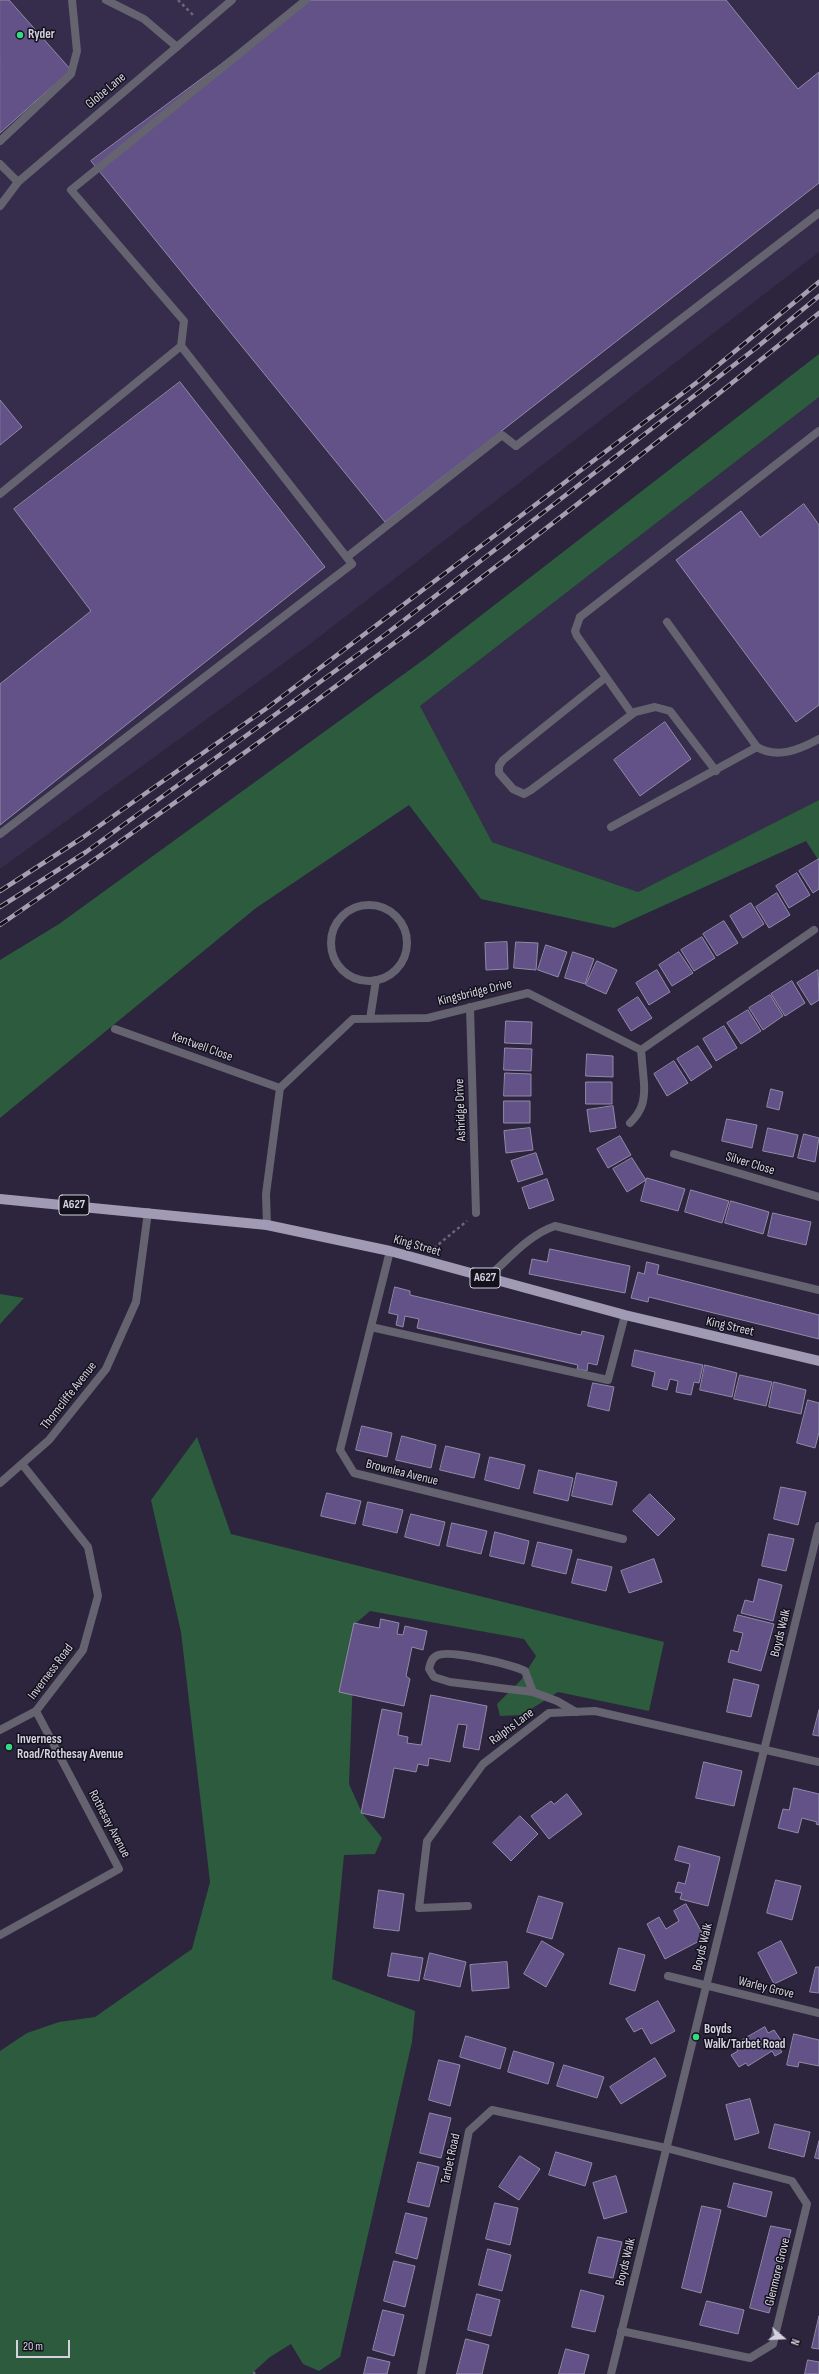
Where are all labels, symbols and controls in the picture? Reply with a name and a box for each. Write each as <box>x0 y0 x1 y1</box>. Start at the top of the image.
place label: Ryder <box>28 27 55 43</box>
marker: Ryder <box>15 30 25 40</box>
street label: Globe Lane <box>83 70 129 112</box>
street label: Kingsbridge Drive <box>436 976 514 1010</box>
street label: Kentwell Close <box>169 1029 235 1065</box>
street label: Ashridge Drive <box>452 1078 470 1142</box>
street label: Silver Close <box>724 1149 776 1179</box>
road number: A627 <box>59 1195 89 1215</box>
street label: King Street <box>392 1232 442 1260</box>
road number: A627 <box>470 1268 500 1288</box>
street label: King Street <box>705 1314 755 1340</box>
street label: Thorncliffe Avenue <box>38 1359 100 1433</box>
street label: Brownlea Avenue <box>364 1456 440 1490</box>
street label: Boyds Walk <box>768 1608 794 1658</box>
street label: Inverness Road <box>25 1641 77 1703</box>
street label: Ralphs Lane <box>487 1705 537 1749</box>
place label: Inverness Road/Rothesay Avenue <box>17 1732 123 1763</box>
marker: Inverness Road/Rothesay Avenue <box>4 1742 14 1752</box>
street label: Rothesay Avenue <box>85 1787 133 1861</box>
street label: Boyds Walk <box>690 1922 716 1972</box>
street label: Warley Grove <box>736 1974 796 2002</box>
place label: Boyds Walk/Tarbet Road <box>704 2022 786 2053</box>
marker: Boyds Walk/Tarbet Road <box>691 2032 701 2042</box>
street label: Tarbet Road <box>438 2132 464 2186</box>
street label: Glenmore Grove <box>762 2236 794 2308</box>
street label: Boyds Walk <box>613 2237 639 2287</box>
north arrow <box>763 2318 803 2358</box>
scale bar <box>18 2332 72 2358</box>
text: N <box>788 2337 802 2347</box>
text: 20 m <box>23 2339 43 2354</box>

